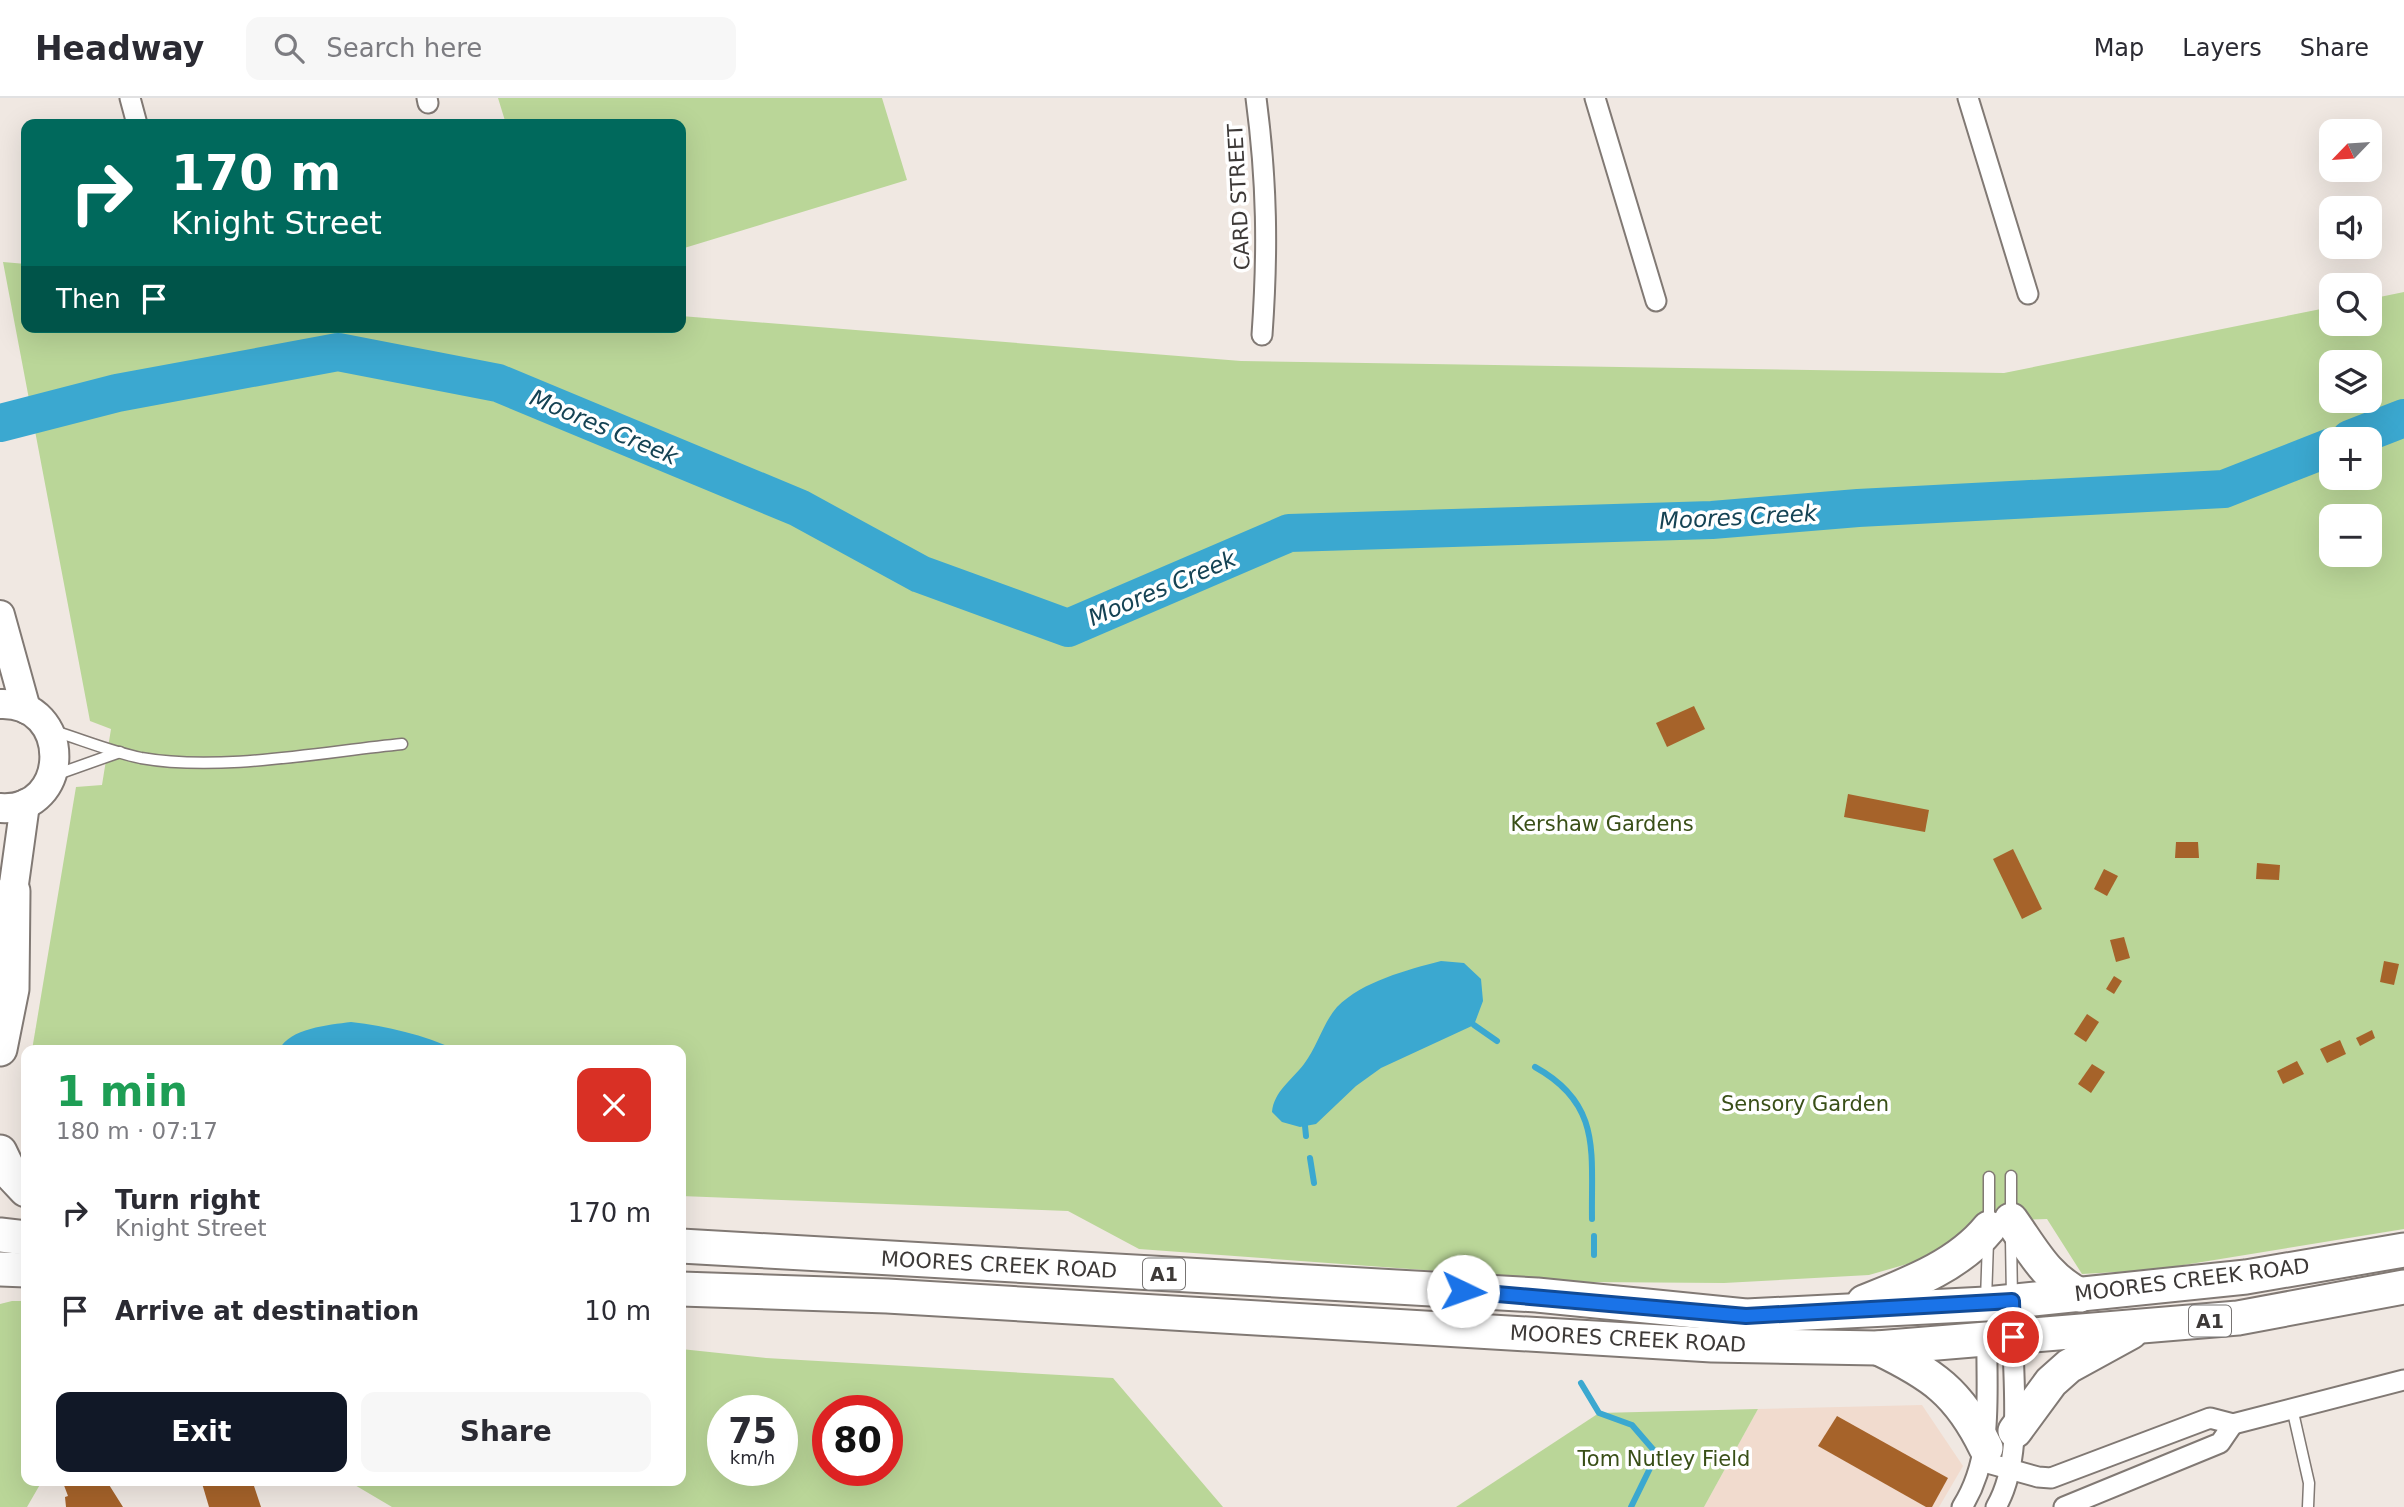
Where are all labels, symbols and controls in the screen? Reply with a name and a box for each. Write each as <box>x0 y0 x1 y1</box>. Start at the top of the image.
search box <box>246 17 736 80</box>
text: Headway <box>35 29 204 68</box>
icon: search <box>270 29 308 67</box>
text: Search here <box>326 33 482 63</box>
text: Map <box>2094 34 2144 62</box>
text: Layers <box>2182 34 2262 62</box>
text: Share <box>2300 34 2369 62</box>
north arrow <box>2319 119 2382 182</box>
map controls <box>2319 119 2382 567</box>
street label: CARD STREET <box>1223 123 1255 271</box>
text: 170 m <box>171 145 341 202</box>
icon: right <box>56 147 147 238</box>
button: sound <box>2319 196 2382 259</box>
text: Knight Street <box>171 204 382 242</box>
button: search <box>2319 273 2382 336</box>
icon: arrive <box>135 280 173 318</box>
text: Then <box>56 284 121 314</box>
button: layers <box>2319 350 2382 413</box>
water label: Moores Creek <box>526 384 683 470</box>
button: + <box>2319 427 2382 490</box>
water label: Moores Creek <box>1658 500 1819 534</box>
button: − <box>2319 504 2382 567</box>
water label: Moores Creek <box>1084 545 1241 631</box>
park label: Kershaw Gardens <box>1510 812 1694 836</box>
text: 1 min <box>56 1067 188 1116</box>
button: close <box>577 1068 651 1142</box>
park label: Sensory Garden <box>1721 1092 1889 1116</box>
text: 180 m · 07:17 <box>56 1118 218 1144</box>
text: Turn right <box>115 1185 260 1215</box>
icon: right <box>56 1194 94 1232</box>
text: 170 m <box>568 1198 651 1228</box>
text: Knight Street <box>115 1215 266 1241</box>
street label: MOORES CREEK ROAD <box>880 1247 1118 1283</box>
position arrow <box>1426 1254 1500 1328</box>
street label: MOORES CREEK ROAD <box>2073 1254 2311 1306</box>
road number: A1 <box>1143 1258 1185 1290</box>
icon: arrive <box>56 1292 94 1330</box>
text: Arrive at destination <box>115 1296 419 1326</box>
text: 10 m <box>584 1296 651 1326</box>
road number: A1 <box>2189 1306 2231 1336</box>
pin <box>1983 1307 2043 1367</box>
icon: arrive <box>1994 1318 2032 1356</box>
street label: MOORES CREEK ROAD <box>1509 1321 1747 1357</box>
button: Exit <box>56 1392 347 1472</box>
button: Share <box>361 1392 651 1472</box>
speed limit sign: 80 <box>812 1395 903 1486</box>
text: 75 <box>728 1411 777 1451</box>
text: km/h <box>730 1447 775 1468</box>
park label: Tom Nutley Field <box>1577 1447 1750 1471</box>

